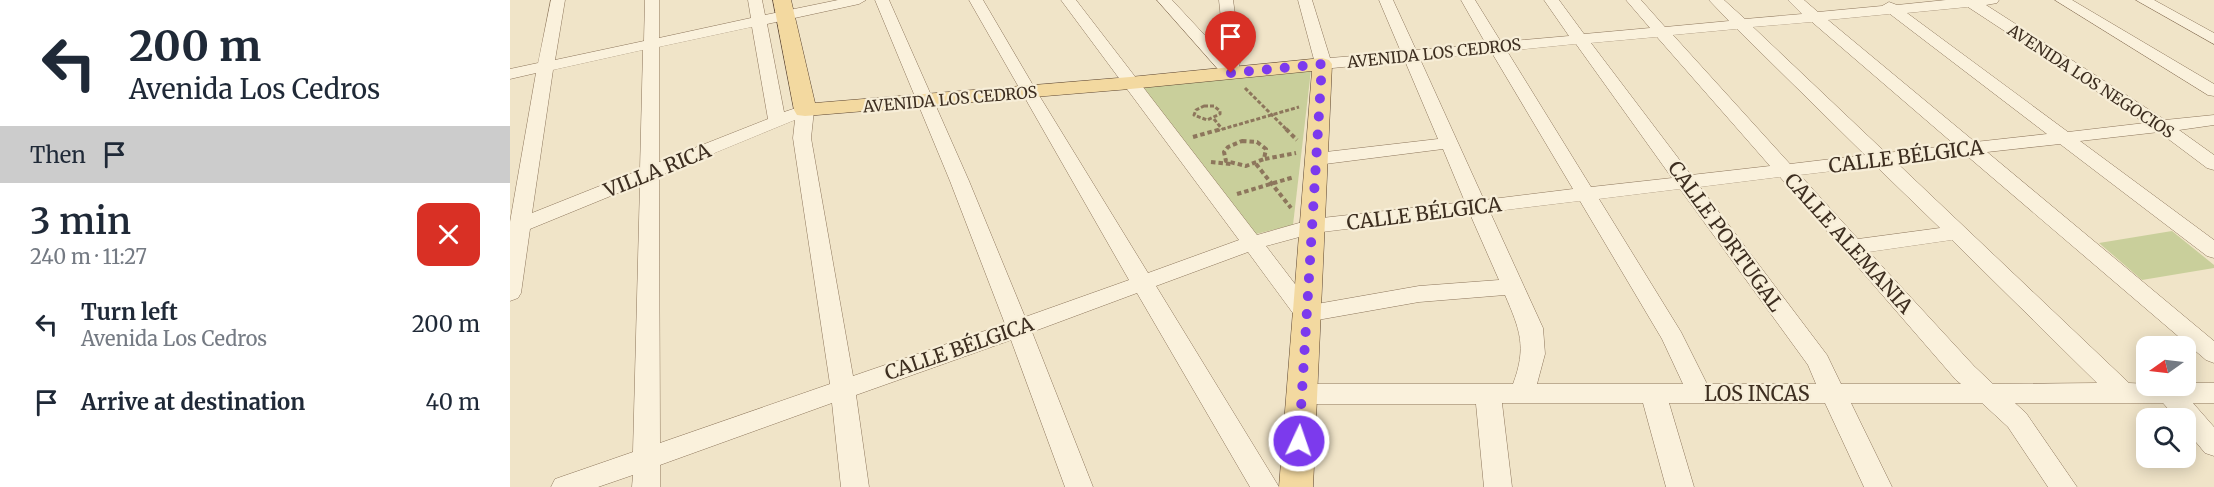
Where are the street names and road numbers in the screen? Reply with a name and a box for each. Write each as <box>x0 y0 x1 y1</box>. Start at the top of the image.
street label: AVENIDA LOS NEGOCIOS <box>2003 19 2178 142</box>
street label: AVENIDA LOS CEDROS <box>1345 34 1522 72</box>
street label: AVENIDA LOS CEDROS <box>861 81 1038 117</box>
street label: CALLE BÉLGICA <box>1827 132 1986 178</box>
street label: VILLA RICA <box>599 137 715 203</box>
street label: CALLE PORTUGAL <box>1663 156 1789 317</box>
street label: CALLE ALEMANIA <box>1779 168 1919 319</box>
street label: CALLE BÉLGICA <box>1345 189 1504 235</box>
street label: CALLE BÉLGICA <box>881 309 1038 385</box>
street label: LOS INCAS <box>1704 381 1810 406</box>

